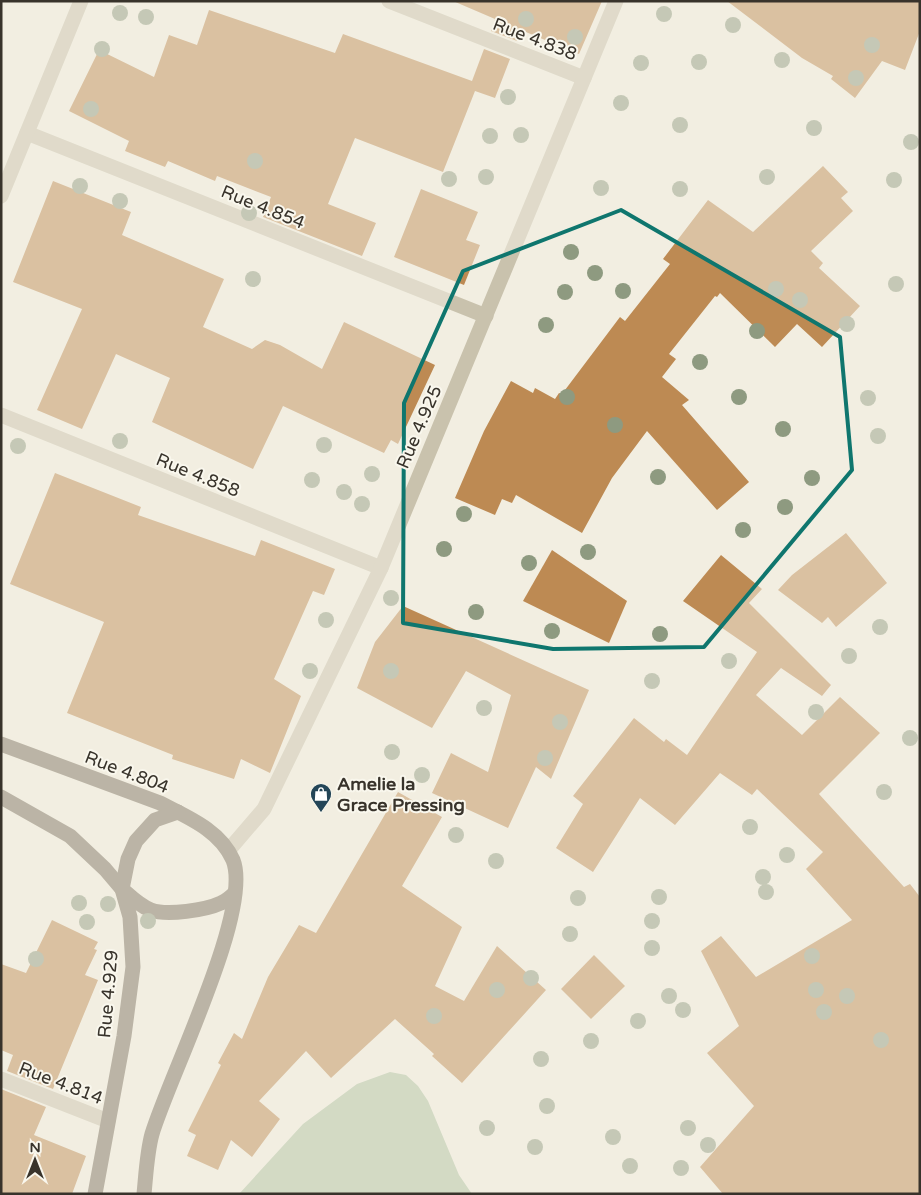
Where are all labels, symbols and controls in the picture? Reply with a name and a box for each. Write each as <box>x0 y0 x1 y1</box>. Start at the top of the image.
street label: Rue 4.838 <box>490 13 580 65</box>
street label: Rue 4.854 <box>218 180 308 234</box>
street label: Rue 4.925 <box>392 382 446 472</box>
street label: Rue 4.858 <box>153 448 243 502</box>
street label: Rue 4.804 <box>82 746 172 798</box>
place label: Amelie la Grace Pressing <box>337 773 465 816</box>
shop icon: Amelie la Grace Pressing <box>309 782 333 813</box>
street label: Rue 4.929 <box>93 949 123 1039</box>
street label: Rue 4.814 <box>16 1057 106 1109</box>
north arrow <box>10 1135 60 1185</box>
text: N <box>29 1139 41 1156</box>

